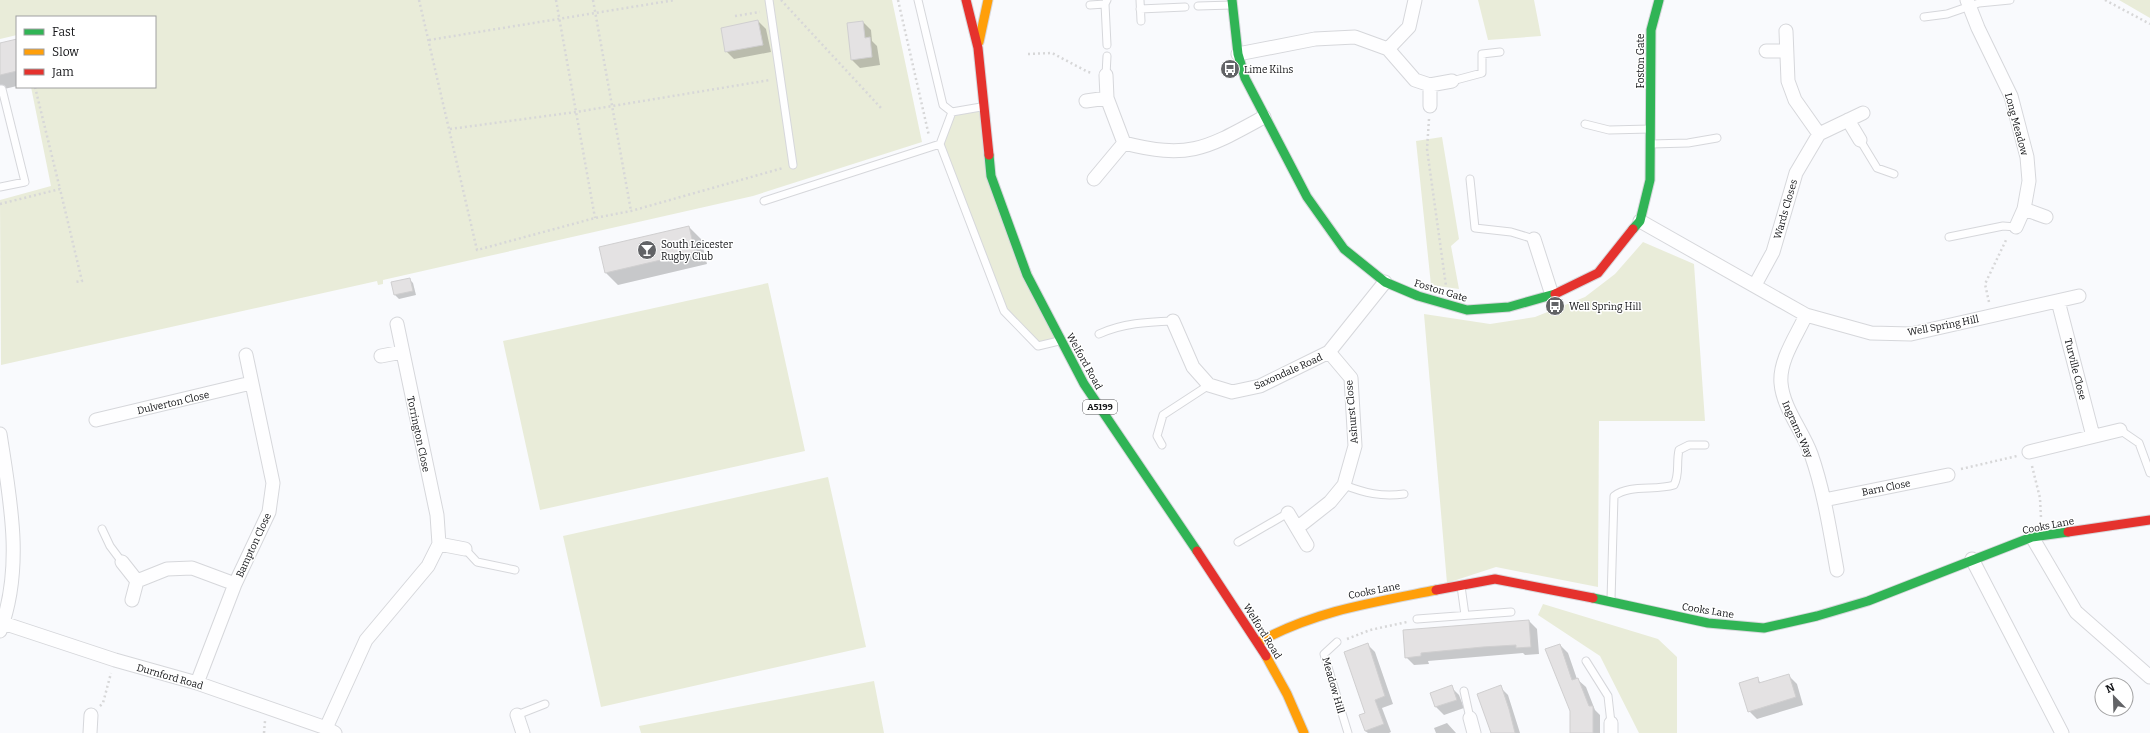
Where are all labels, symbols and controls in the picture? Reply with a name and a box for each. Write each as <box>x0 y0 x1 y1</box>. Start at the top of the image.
legend <box>16 16 156 88</box>
text: Fast <box>52 25 76 39</box>
street label: Foston Gate <box>1635 34 1647 88</box>
text: Slow <box>52 45 79 59</box>
bus stop icon: Lime Kilns <box>1219 58 1241 80</box>
place label: Lime Kilns <box>1244 64 1293 76</box>
text: Jam <box>51 65 74 79</box>
street label: Long Meadow <box>2002 92 2030 158</box>
street label: Wards Closes <box>1772 178 1800 241</box>
bar icon: South Leicester Rugby Club <box>636 239 658 261</box>
place label: South Leicester Rugby Club <box>661 239 734 263</box>
street label: Foston Gate <box>1413 277 1469 305</box>
bus stop icon: Well Spring Hill <box>1544 295 1566 317</box>
place label: Well Spring Hill <box>1569 301 1641 313</box>
street label: Well Spring Hill <box>1907 313 1980 339</box>
street label: Welford Road <box>1064 331 1105 392</box>
street label: Turville Close <box>2062 337 2088 401</box>
street label: Saxondale Road <box>1252 351 1325 392</box>
street label: Ashurst Close <box>1343 380 1361 444</box>
street label: Dulverton Close <box>136 389 210 417</box>
street label: Torrington Close <box>404 395 432 473</box>
street label: Ingrams Way <box>1779 399 1815 460</box>
road number: A5199 <box>1083 400 1117 414</box>
street label: Barn Close <box>1861 477 1912 499</box>
street label: Bampton Close <box>234 511 274 580</box>
street label: Cooks Lane <box>2021 515 2075 537</box>
street label: Cooks Lane <box>1347 580 1401 602</box>
street label: Cooks Lane <box>1681 601 1735 621</box>
street label: Welford Road <box>1240 602 1284 661</box>
street label: Meadow Hill <box>1319 656 1347 715</box>
street label: Durnford Road <box>135 662 204 692</box>
north arrow <box>2094 677 2134 717</box>
text: N <box>2104 680 2117 696</box>

